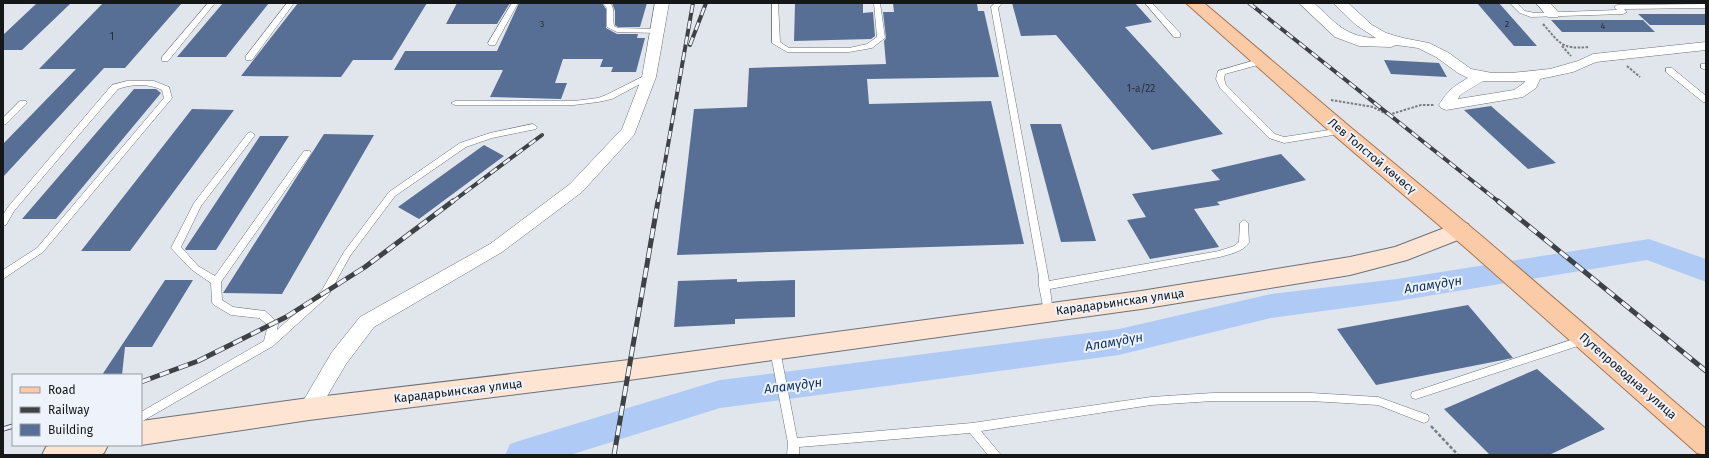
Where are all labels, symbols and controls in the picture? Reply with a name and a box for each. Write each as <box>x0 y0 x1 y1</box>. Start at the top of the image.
house number: 3 <box>540 19 544 29</box>
house number: 2 <box>1505 19 1509 29</box>
house number: 4 <box>1601 21 1606 31</box>
house number: 1 <box>110 31 114 43</box>
house number: 1-а/22 <box>1127 83 1155 95</box>
street label: Лев Толстой көчөсү <box>1325 115 1419 197</box>
water label: Аламүдүн <box>1402 273 1463 297</box>
street label: Карадарьинская улица <box>1055 286 1185 318</box>
water label: Аламүдүн <box>1083 329 1144 354</box>
street label: Путепроводная улица <box>1577 330 1679 422</box>
legend <box>12 374 142 446</box>
water label: Аламүдүн <box>762 374 823 397</box>
street label: Карадарьинская улица <box>393 376 523 406</box>
text: Road <box>48 383 76 397</box>
text: Railway <box>48 403 89 417</box>
text: Building <box>48 423 94 437</box>

